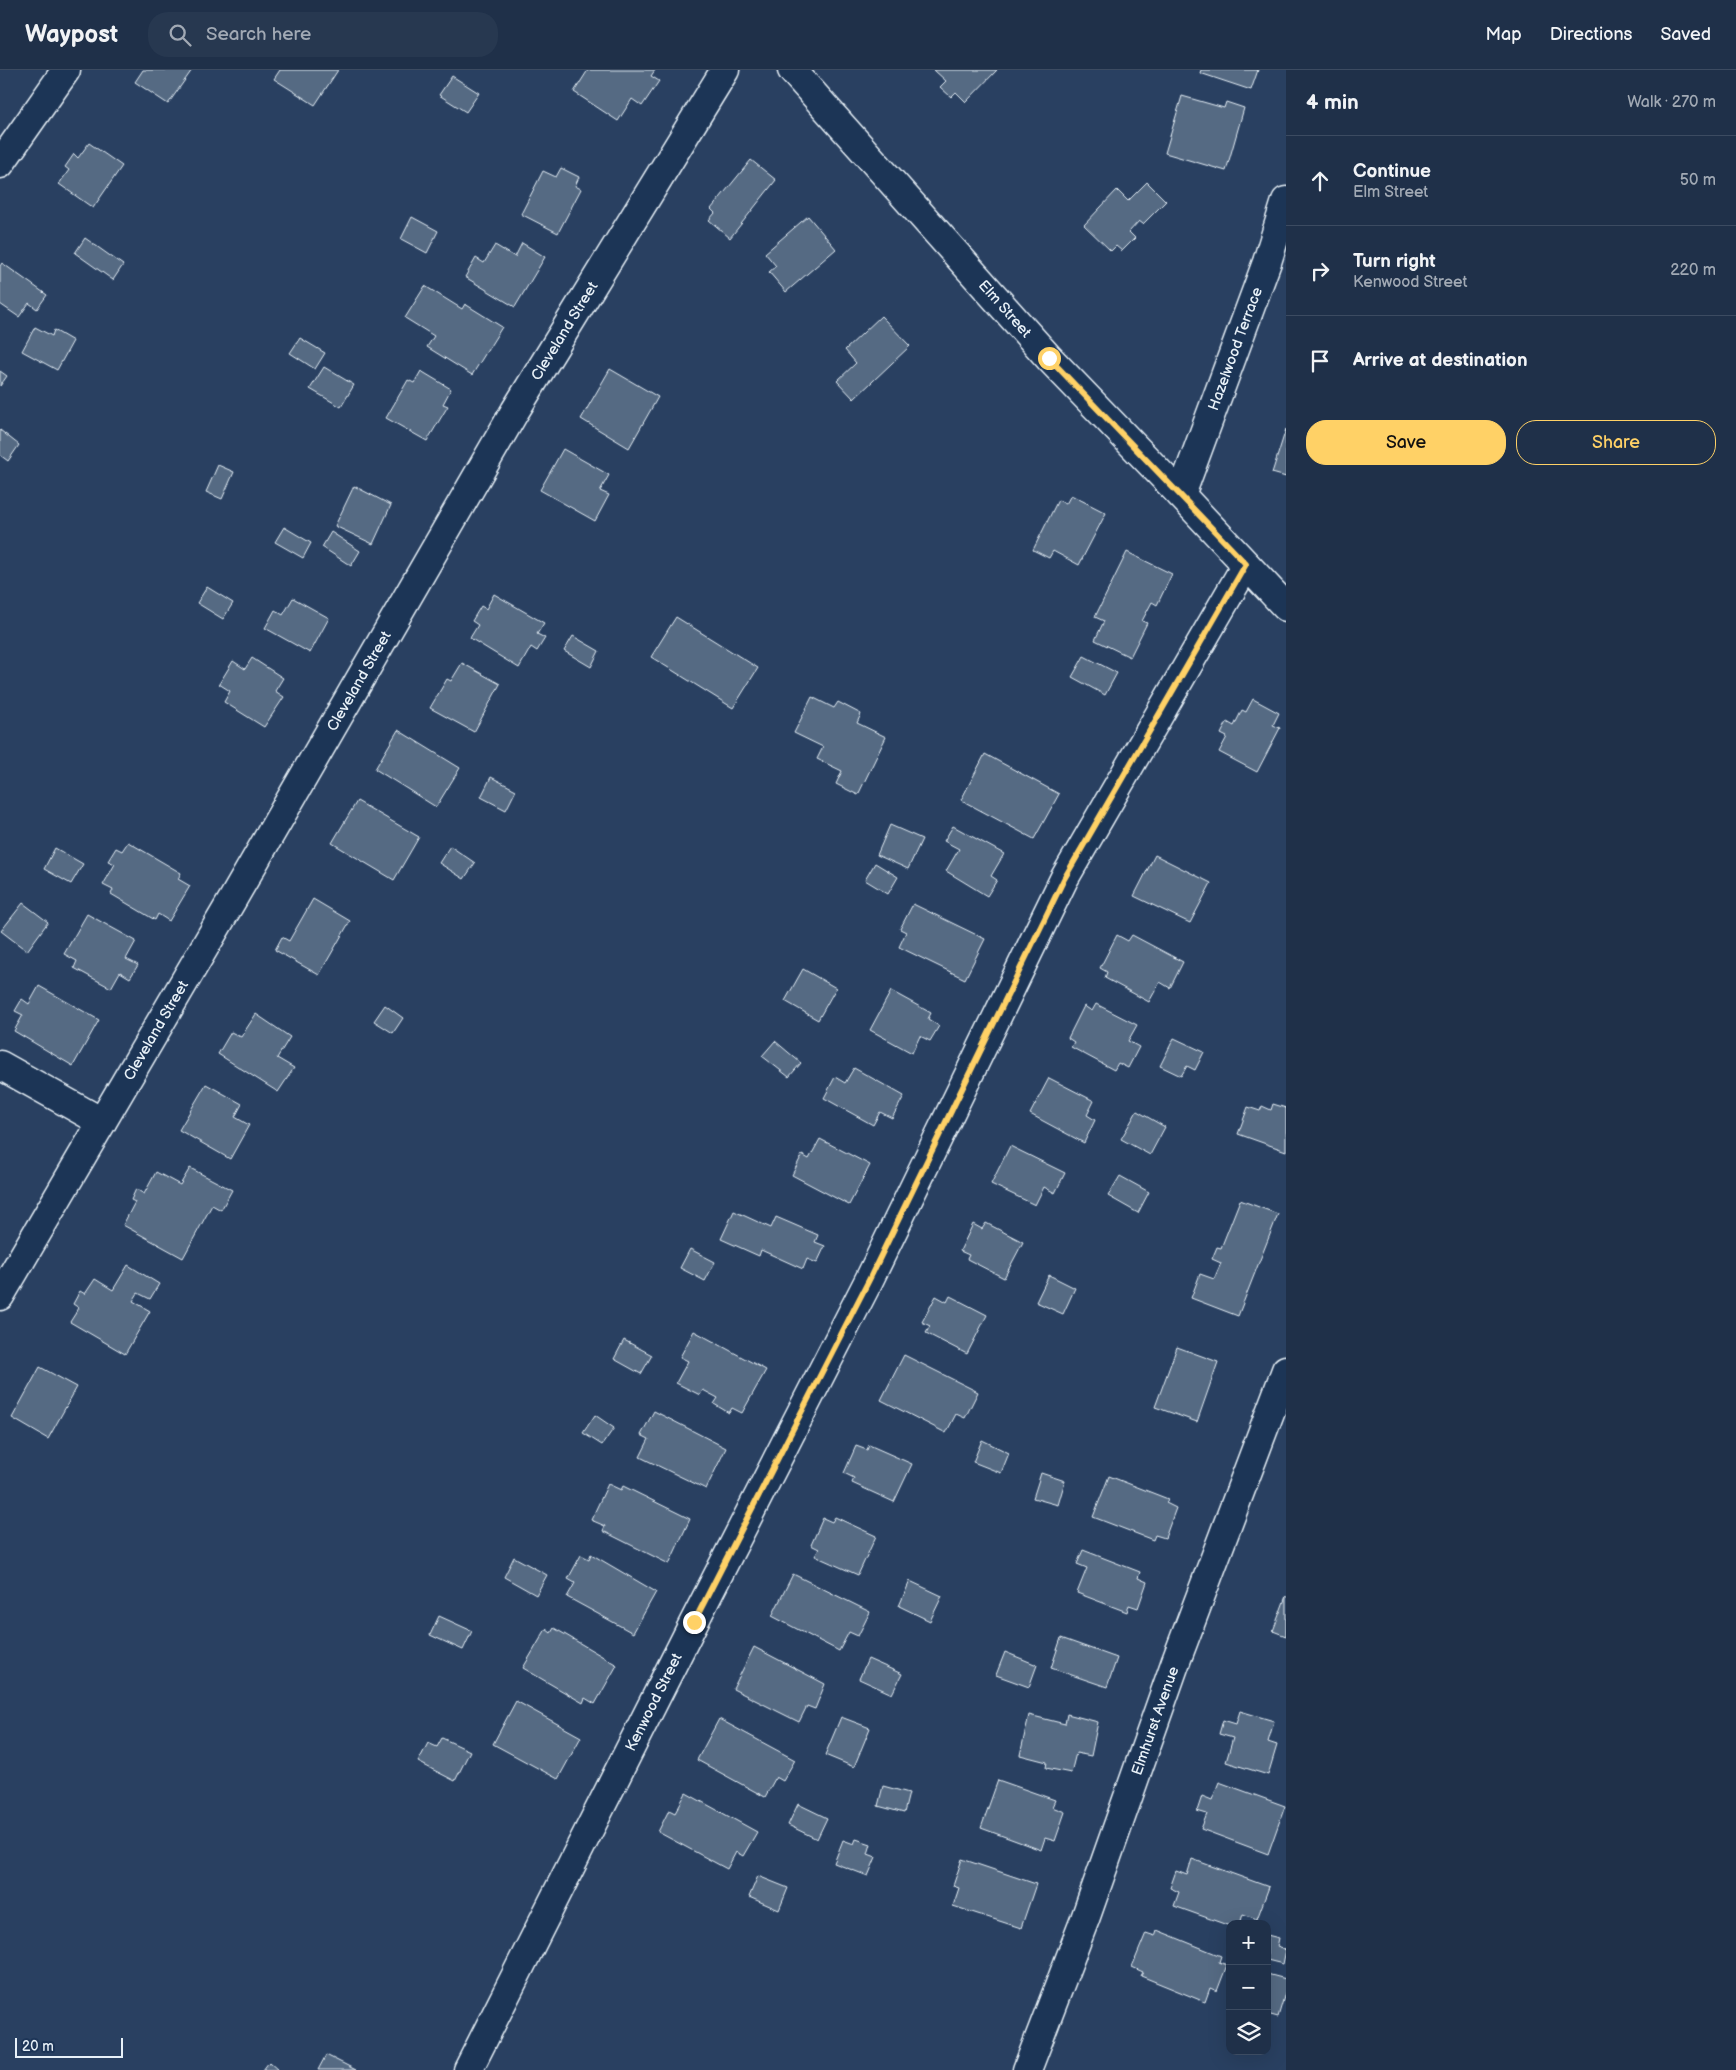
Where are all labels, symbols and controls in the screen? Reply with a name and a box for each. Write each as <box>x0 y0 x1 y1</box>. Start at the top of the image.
search box <box>148 12 498 57</box>
text: Waypost <box>25 20 118 49</box>
icon: search <box>166 21 194 49</box>
text: Search here <box>206 23 311 46</box>
text: Map <box>1486 24 1522 45</box>
text: Directions <box>1550 24 1632 45</box>
text: Saved <box>1660 24 1711 45</box>
text: 4 min <box>1306 90 1359 115</box>
text: Walk · 270 m <box>1627 93 1716 112</box>
text: Continue <box>1353 160 1431 183</box>
icon: ahead <box>1306 167 1334 195</box>
text: 50 m <box>1680 171 1716 190</box>
text: Elm Street <box>1353 183 1428 202</box>
text: Turn right <box>1353 250 1436 273</box>
icon: right <box>1306 257 1334 285</box>
text: 220 m <box>1670 261 1716 280</box>
text: Kenwood Street <box>1353 273 1467 292</box>
street label: Elm Street <box>974 276 1036 342</box>
street label: Cleveland Street <box>527 278 602 384</box>
street label: Hazelwood Terrace <box>1204 284 1267 413</box>
route start <box>1038 347 1061 370</box>
icon: arrive <box>1306 347 1334 375</box>
text: Arrive at destination <box>1353 349 1528 372</box>
button: Save <box>1306 420 1506 465</box>
button: Share <box>1516 420 1716 465</box>
street label: Cleveland Street <box>322 627 395 735</box>
street label: Cleveland Street <box>119 977 193 1084</box>
route end <box>683 1611 706 1634</box>
street label: Kenwood Street <box>621 1650 686 1754</box>
street label: Elmhurst Avenue <box>1127 1664 1183 1778</box>
map controls <box>1226 1920 1271 2055</box>
button: + <box>1226 1920 1271 1965</box>
button: − <box>1226 1965 1271 2010</box>
button: layers <box>1226 2010 1271 2055</box>
scale bar <box>15 2035 122 2058</box>
text: 20 m <box>22 2038 54 2055</box>

